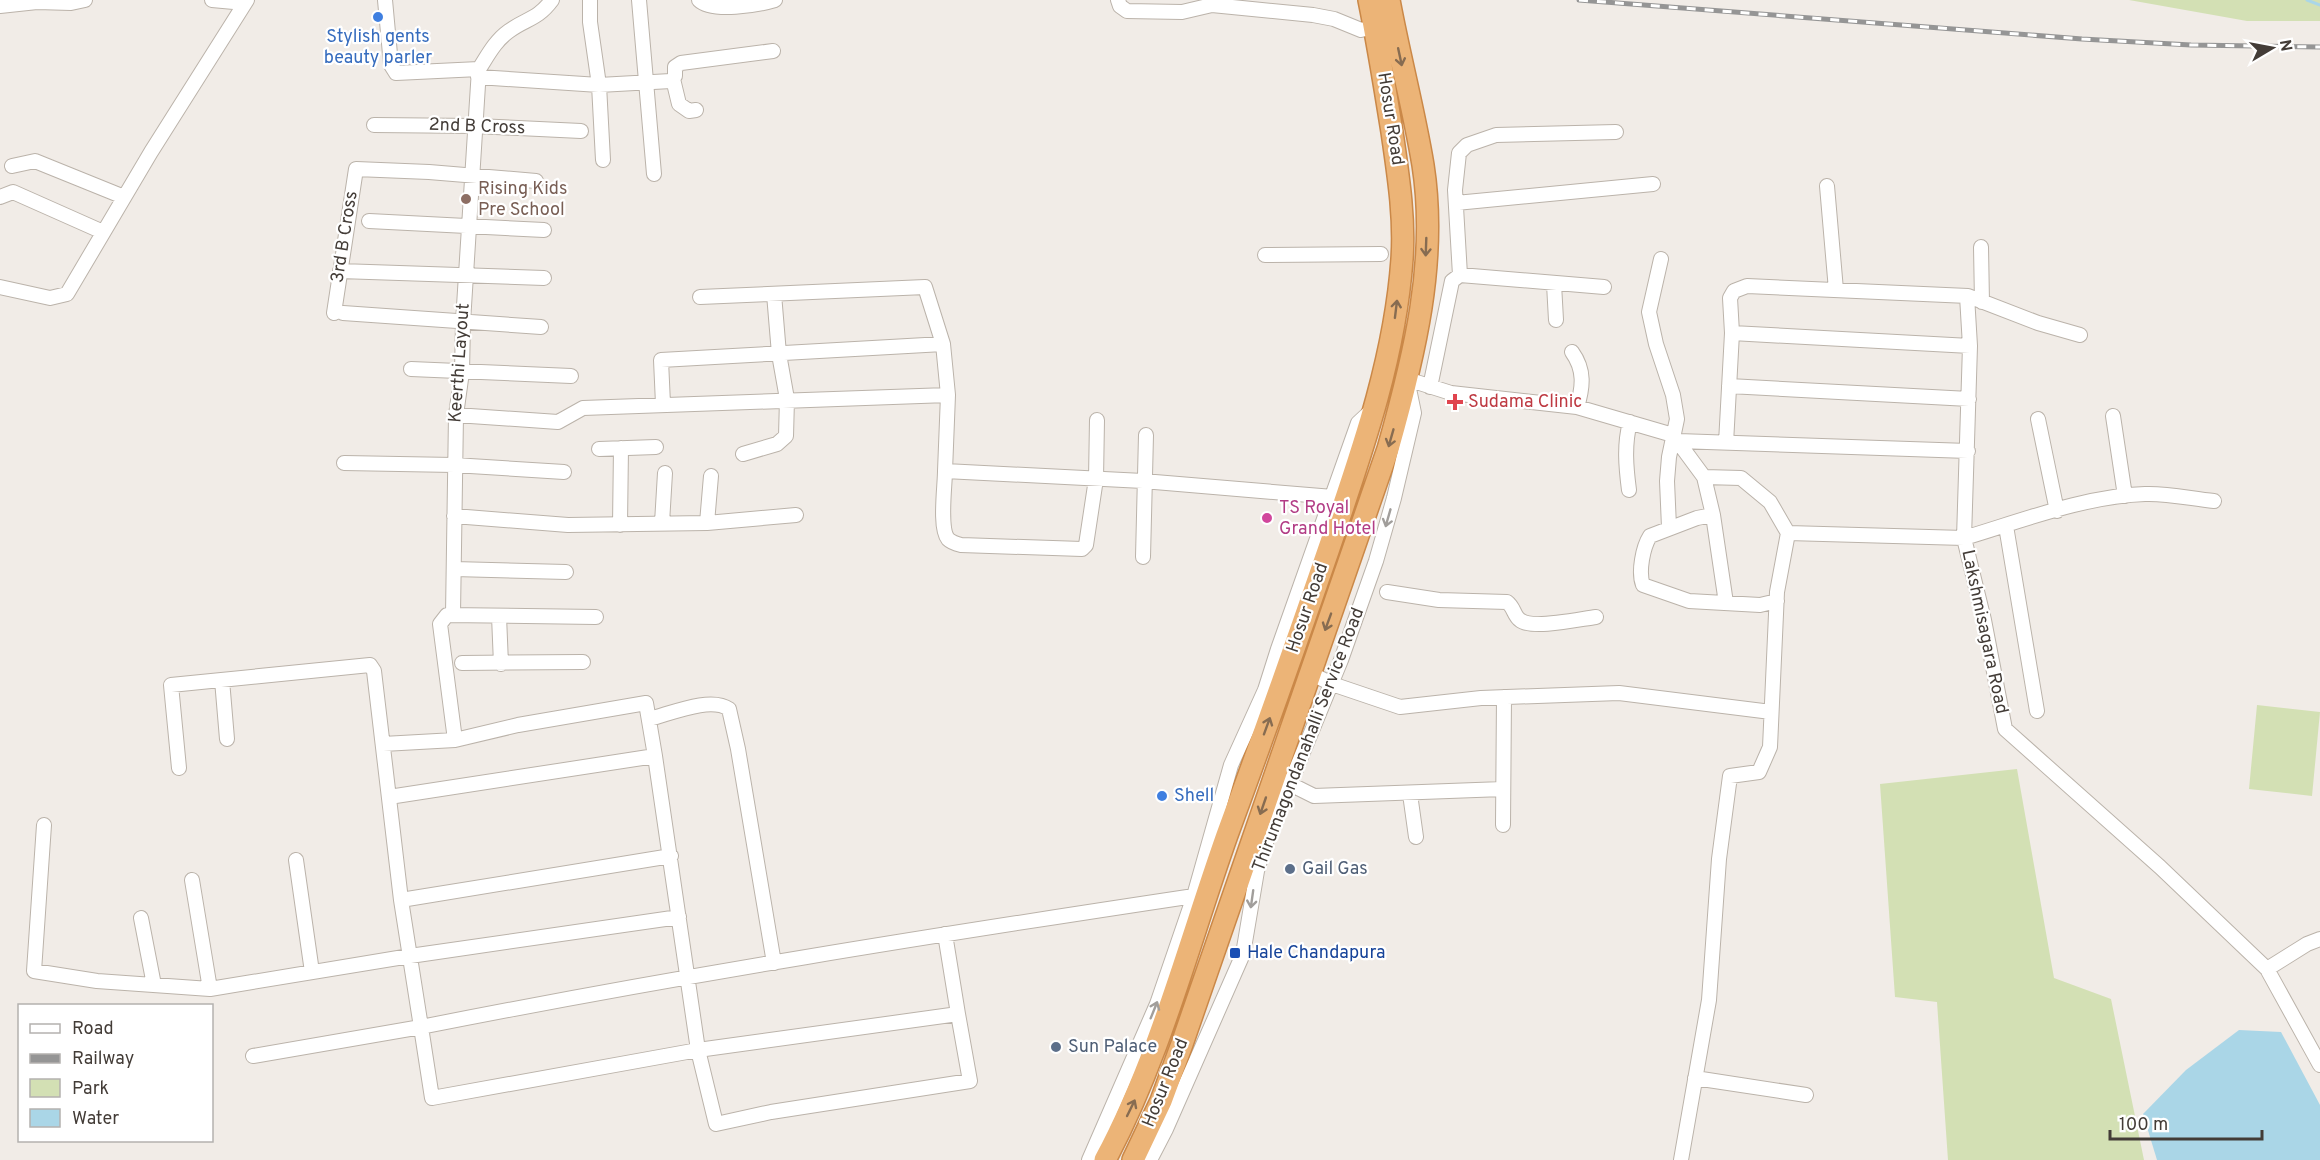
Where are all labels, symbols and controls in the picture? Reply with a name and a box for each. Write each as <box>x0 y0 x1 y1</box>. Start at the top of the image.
marker: Stylish gents beauty parler <box>371 10 385 24</box>
north arrow <box>2242 18 2302 78</box>
place label: Stylish gents beauty parler <box>324 26 432 70</box>
text: N <box>2274 38 2296 53</box>
one-way arrow <box>1395 47 1406 67</box>
street label: Hosur Road <box>1371 71 1409 167</box>
street label: 2nd B Cross <box>428 114 526 140</box>
place label: Rising Kids Pre School <box>478 178 567 222</box>
street label: 3rd B Cross <box>326 189 364 285</box>
marker: Rising Kids Pre School <box>459 192 473 206</box>
one-way arrow <box>1421 236 1432 256</box>
one-way arrow <box>1391 299 1402 319</box>
street label: Keerthi Layout <box>444 302 476 424</box>
place label: Sudama Clinic <box>1468 391 1582 414</box>
marker: Sudama Clinic <box>1446 393 1464 411</box>
one-way arrow <box>1385 428 1396 447</box>
place label: TS Royal Grand Hotel <box>1279 497 1376 541</box>
one-way arrow <box>1382 508 1394 527</box>
marker: TS Royal Grand Hotel <box>1260 511 1274 525</box>
street label: Lakshmisagara Road <box>1955 548 2013 716</box>
street label: Hosur Road <box>1282 560 1334 656</box>
street label: Thirumagondanahalli Service Road <box>1248 605 1370 875</box>
one-way arrow <box>1322 612 1333 631</box>
one-way arrow <box>1262 718 1273 736</box>
place label: Shell <box>1174 785 1214 808</box>
marker: Shell <box>1155 789 1169 803</box>
one-way arrow <box>1257 796 1268 815</box>
place label: Gail Gas <box>1302 858 1368 881</box>
marker: Gail Gas <box>1283 862 1297 876</box>
one-way arrow <box>1247 888 1258 908</box>
place label: Hale Chandapura <box>1247 942 1386 965</box>
marker: Hale Chandapura <box>1228 946 1242 960</box>
one-way arrow <box>1149 1001 1160 1020</box>
legend <box>18 1004 213 1142</box>
text: Road <box>72 1018 114 1041</box>
street label: Hosur Road <box>1138 1035 1194 1131</box>
place label: Sun Palace <box>1068 1036 1157 1059</box>
marker: Sun Palace <box>1049 1040 1063 1054</box>
text: Railway <box>72 1048 134 1071</box>
text: Park <box>72 1078 109 1101</box>
one-way arrow <box>1125 1099 1137 1117</box>
scale bar <box>2110 1103 2262 1141</box>
text: Water <box>72 1108 119 1131</box>
text: 100 m <box>2119 1114 2168 1137</box>

